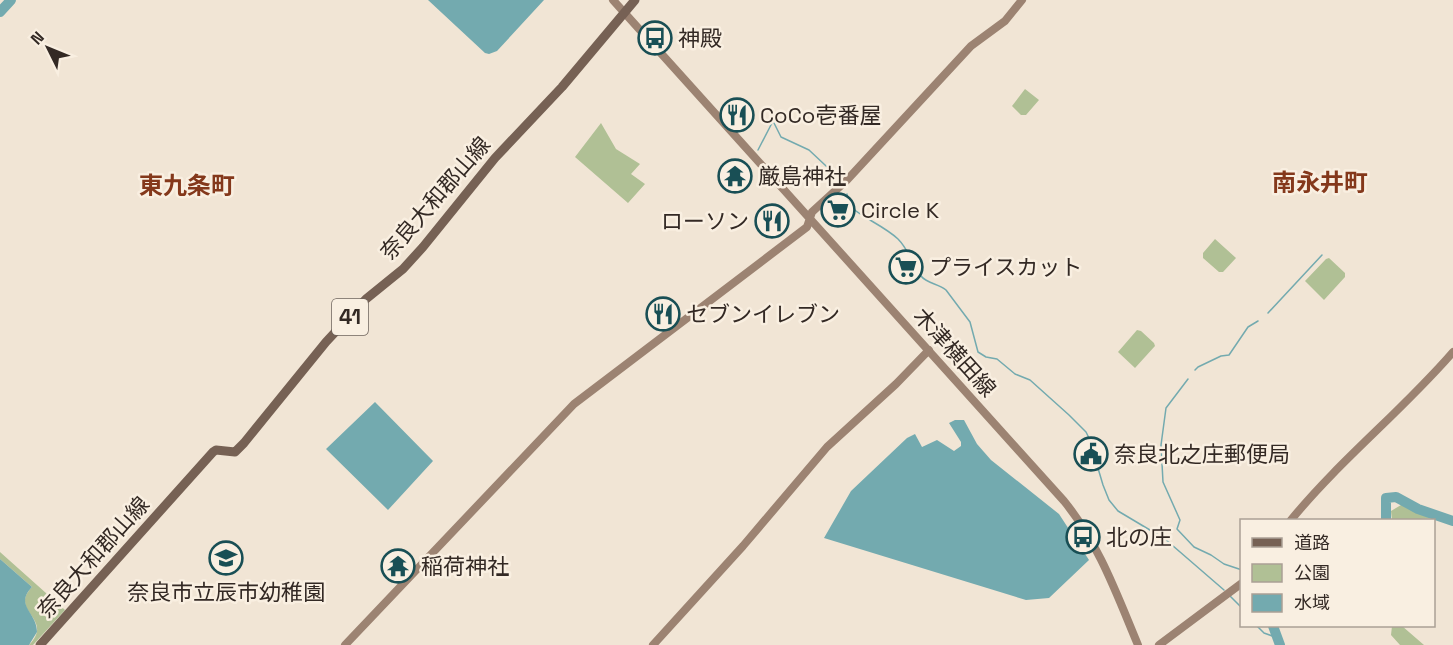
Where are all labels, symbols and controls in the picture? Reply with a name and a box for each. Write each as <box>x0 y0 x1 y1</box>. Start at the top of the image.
north arrow <box>18 18 78 78</box>
bus stop icon: 神殿 <box>637 20 673 56</box>
place label: 神殿 <box>678 24 722 52</box>
text: N <box>26 27 49 49</box>
restaurant icon: CoCo壱番屋 <box>719 97 755 133</box>
place label: CoCo壱番屋 <box>760 101 881 129</box>
street label: 奈良大和郡山線 <box>374 131 496 265</box>
temple icon: 厳島神社 <box>717 158 753 194</box>
place label: 厳島神社 <box>758 162 846 190</box>
district label: 南永井町 <box>1272 167 1368 198</box>
district label: 東九条町 <box>139 170 235 201</box>
supermarket icon: Circle K <box>820 192 856 228</box>
place label: Circle K <box>861 196 940 224</box>
restaurant icon: ローソン <box>754 203 790 239</box>
place label: ローソン <box>661 207 749 235</box>
supermarket icon: プライスカット <box>888 249 924 285</box>
place label: プライスカット <box>929 253 1082 281</box>
restaurant icon: セブンイレブン <box>645 296 681 332</box>
road number: 41 <box>332 299 368 335</box>
place label: セブンイレブン <box>686 300 840 328</box>
street label: 木津横田線 <box>908 302 1002 402</box>
public building icon: 奈良北之庄郵便局 <box>1073 436 1109 472</box>
place label: 奈良北之庄郵便局 <box>1114 440 1290 468</box>
street label: 奈良大和郡山線 <box>31 490 155 624</box>
bus stop icon: 北の庄 <box>1065 519 1101 555</box>
legend <box>1240 519 1435 627</box>
place label: 北の庄 <box>1106 523 1172 551</box>
text: 道路 <box>1294 531 1330 554</box>
school or university icon: 奈良市立辰市幼稚園 <box>208 540 244 576</box>
temple icon: 稲荷神社 <box>380 548 416 584</box>
place label: 稲荷神社 <box>421 552 509 580</box>
text: 公園 <box>1294 561 1330 584</box>
place label: 奈良市立辰市幼稚園 <box>127 578 325 606</box>
text: 水域 <box>1294 591 1330 614</box>

